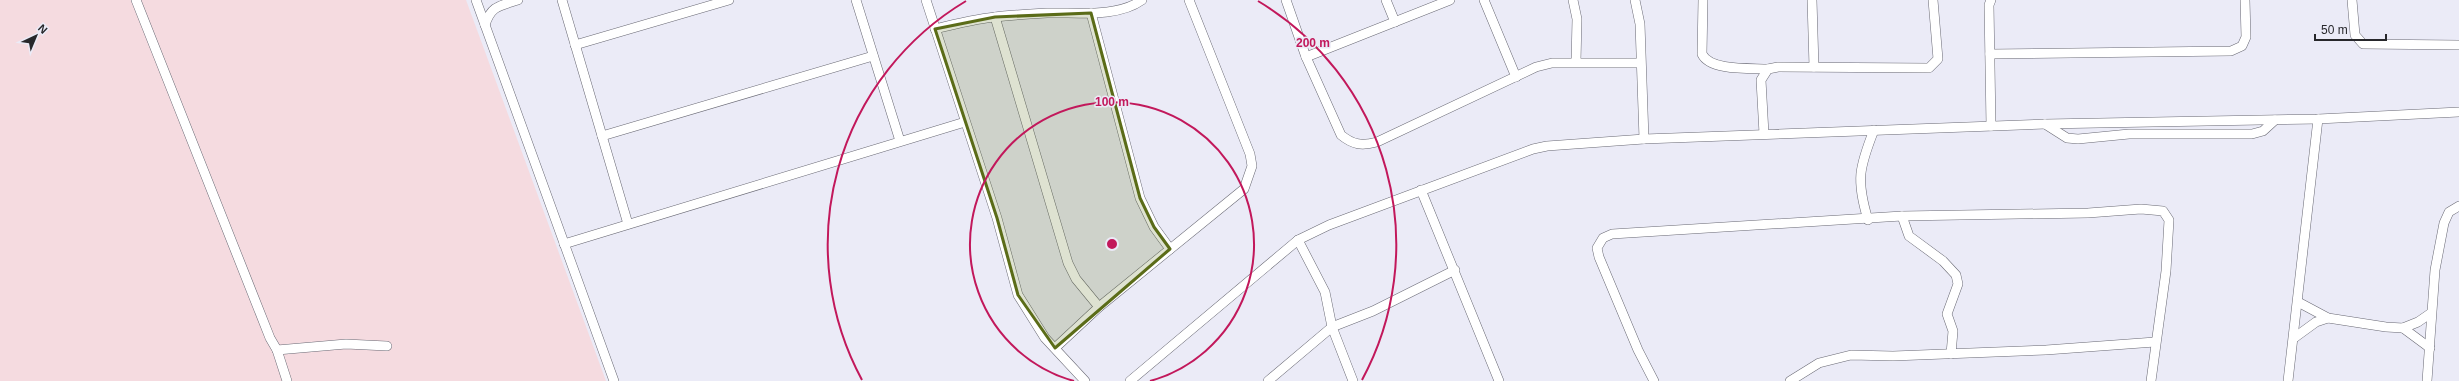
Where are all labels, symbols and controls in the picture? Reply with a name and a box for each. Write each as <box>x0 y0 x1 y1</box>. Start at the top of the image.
north arrow <box>16 16 56 56</box>
scale bar <box>2315 16 2386 42</box>
text: N <box>36 22 50 36</box>
text: 50 m <box>2321 23 2348 37</box>
text: 200 m <box>1296 36 1330 50</box>
text: 100 m <box>1095 95 1129 109</box>
centre of rings <box>1105 237 1119 251</box>

